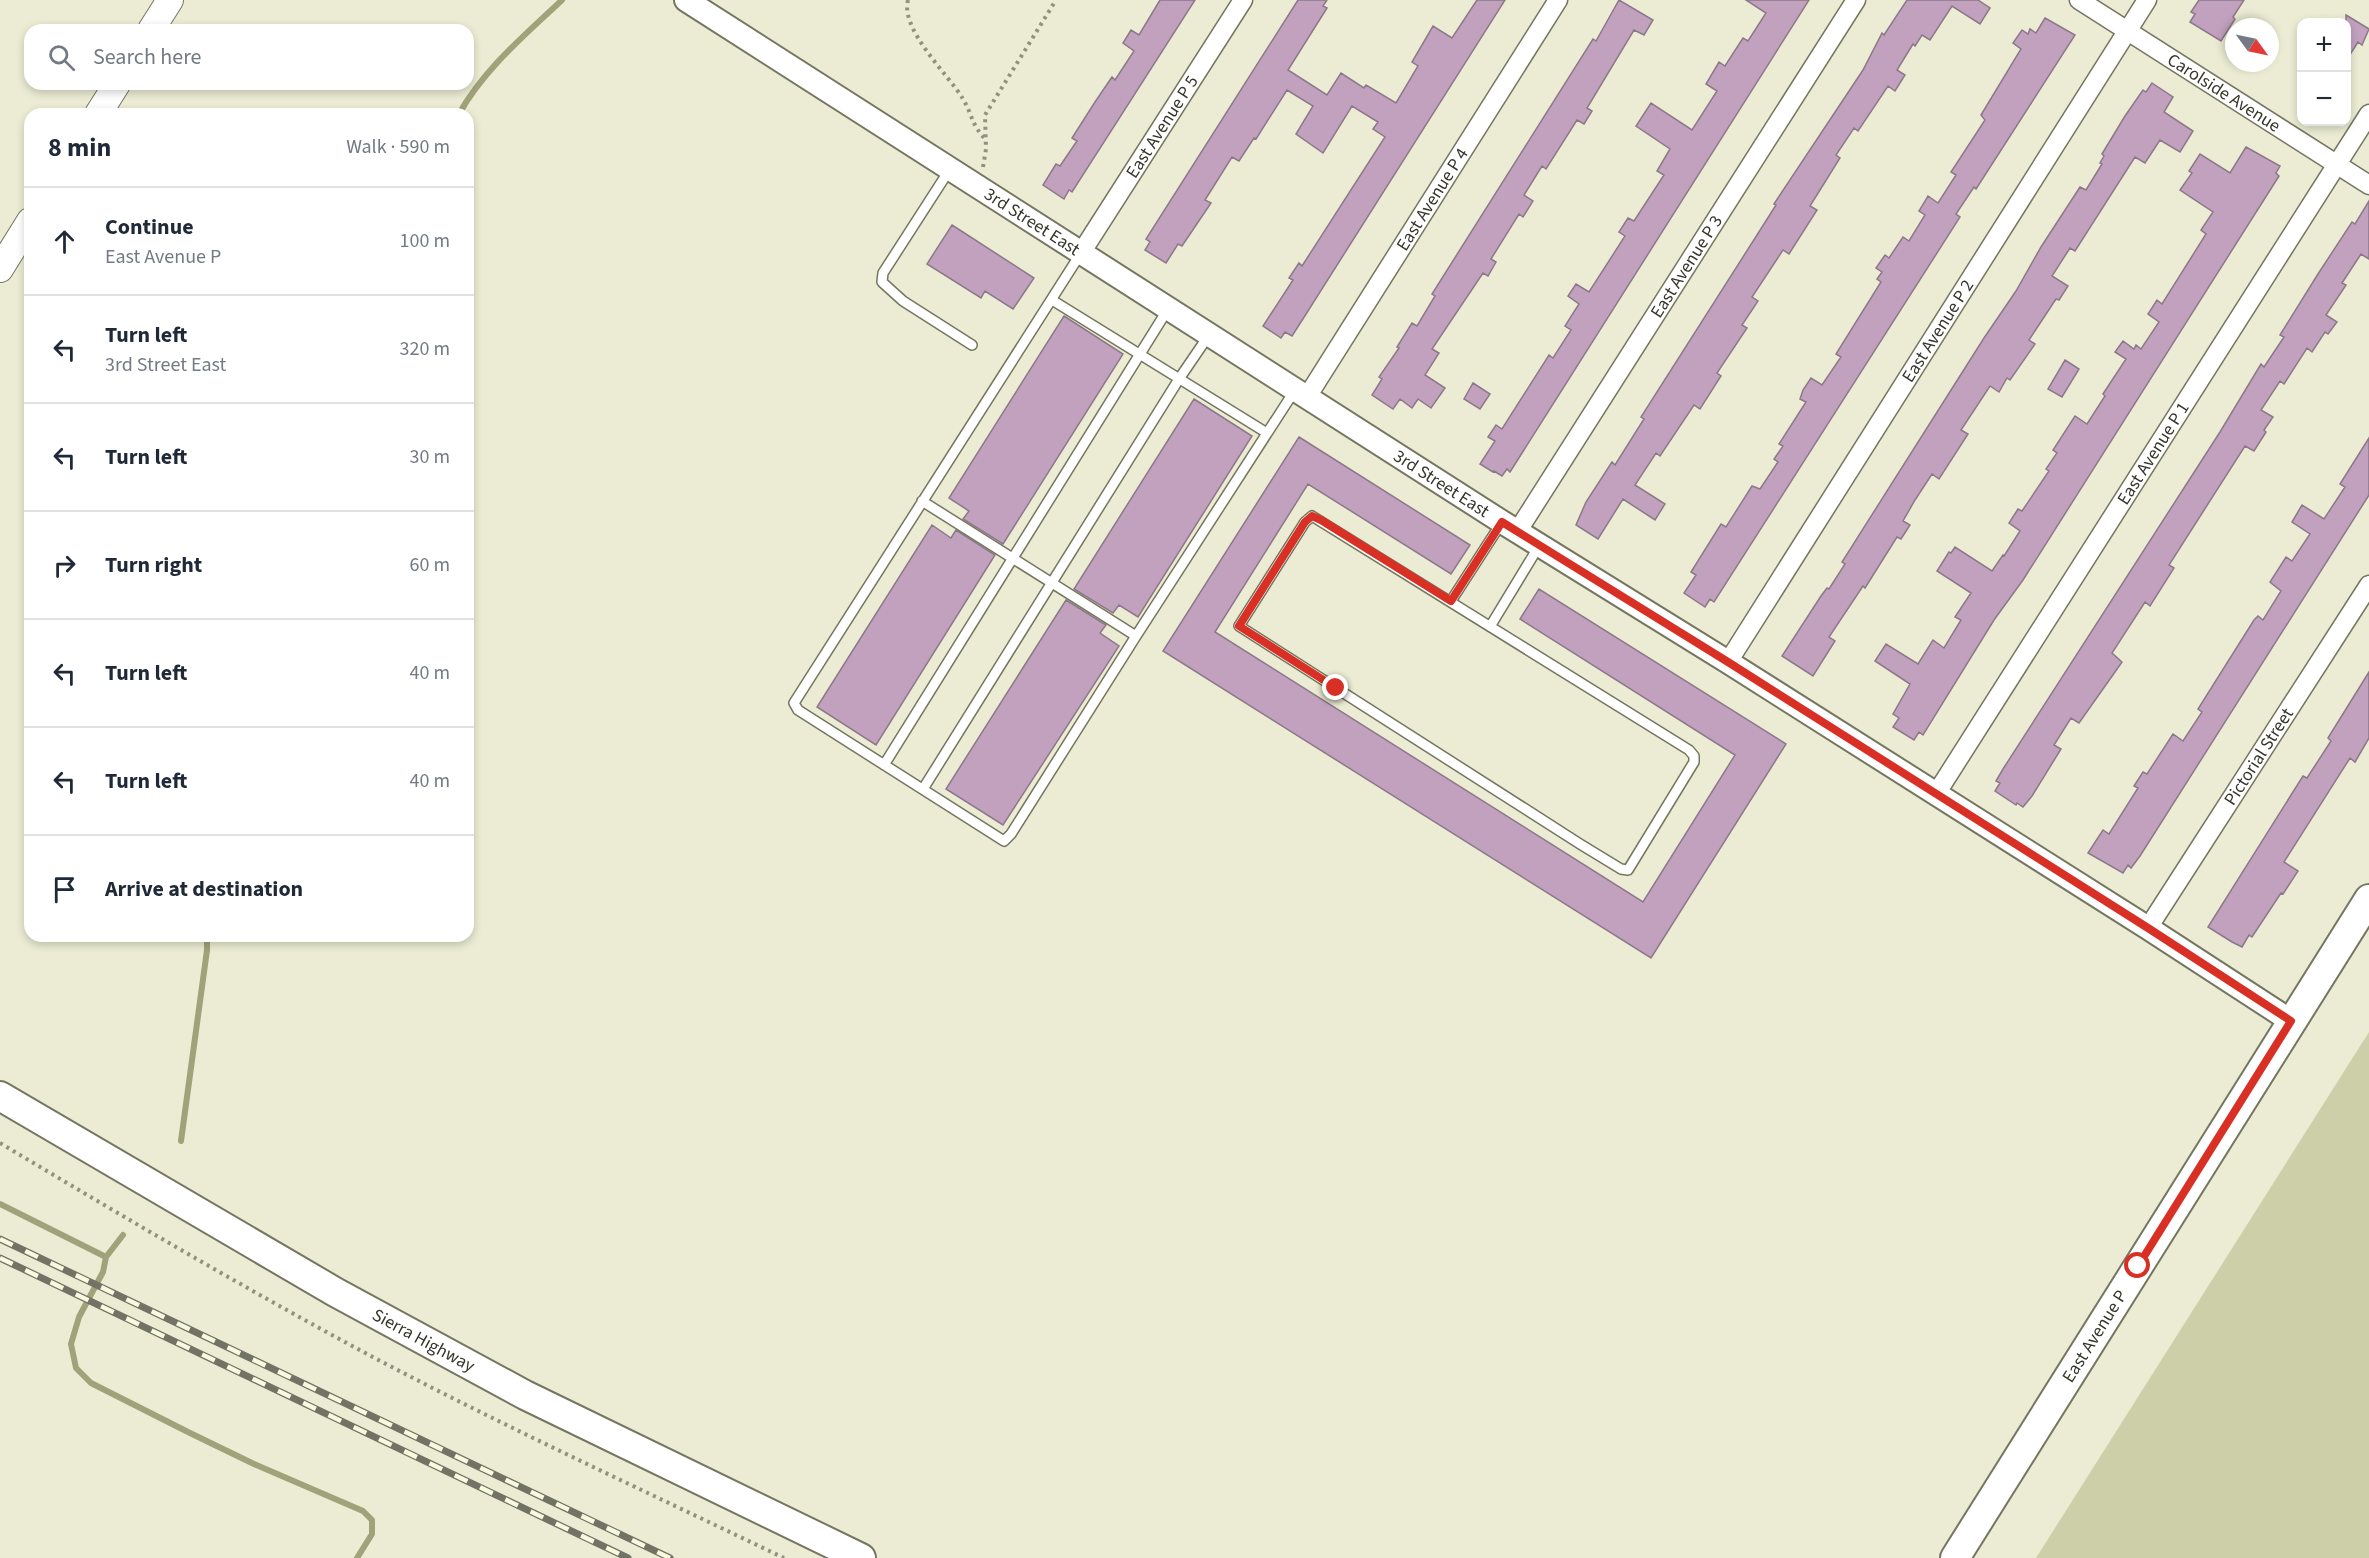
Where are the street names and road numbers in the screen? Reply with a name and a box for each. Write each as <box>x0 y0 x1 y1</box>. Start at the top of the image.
street label: Carolside Avenue <box>2163 47 2286 138</box>
street label: East Avenue P 5 <box>1120 70 1204 183</box>
street label: East Avenue P 4 <box>1390 143 1474 255</box>
street label: 3rd Street East <box>979 182 1085 261</box>
street label: East Avenue P 3 <box>1644 210 1728 323</box>
street label: East Avenue P 2 <box>1896 274 1980 387</box>
street label: East Avenue P 1 <box>2111 397 2195 509</box>
street label: 3rd Street East <box>1389 443 1494 523</box>
street label: Pictorial Street <box>2218 703 2299 810</box>
street label: East Avenue P <box>2056 1285 2133 1387</box>
street label: Sierra Highway <box>368 1302 480 1378</box>

